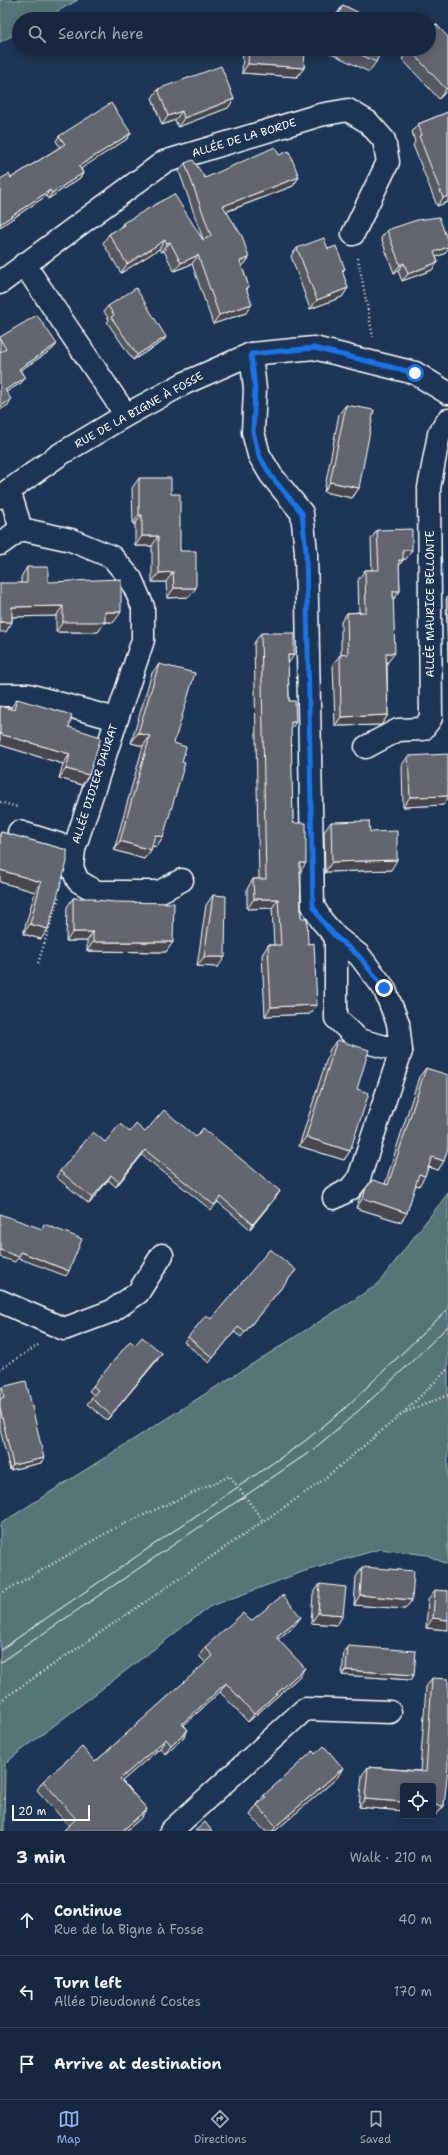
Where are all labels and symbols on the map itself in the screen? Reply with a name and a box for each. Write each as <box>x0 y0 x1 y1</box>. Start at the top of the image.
street label: ALLÉE DE LA BORDE <box>190 114 298 161</box>
route start <box>406 364 424 382</box>
street label: RUE DE LA BIGNE À FOSSE <box>71 367 206 452</box>
street label: ALLÉE MAURICE BELLONTE <box>422 530 438 678</box>
street label: ALLÉE DIDIER DAURAT <box>68 722 122 846</box>
route end <box>375 979 393 997</box>
scale bar <box>12 1803 90 1822</box>

